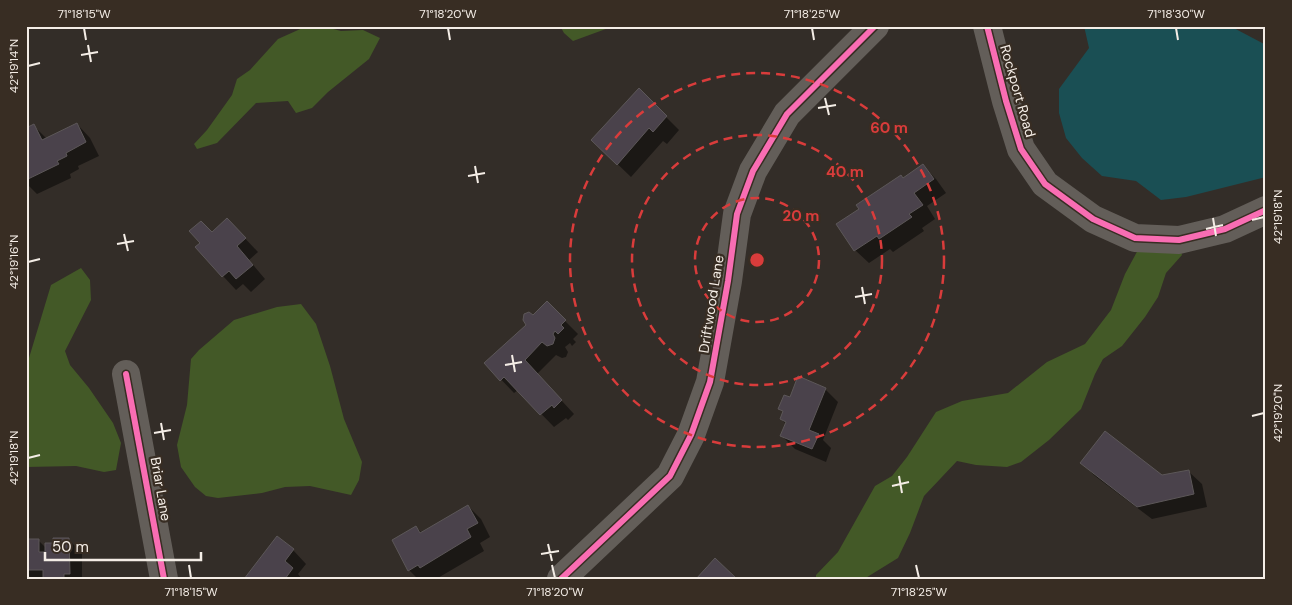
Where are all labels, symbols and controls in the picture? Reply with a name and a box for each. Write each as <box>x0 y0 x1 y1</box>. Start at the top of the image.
text: 71°18'15"W <box>57 6 111 22</box>
text: 71°18'20"W <box>419 6 477 22</box>
text: 71°18'25"W <box>784 6 841 22</box>
text: 71°18'30"W <box>1147 6 1205 22</box>
text: 42°19'14"N <box>6 39 22 93</box>
street label: Rockport Road <box>996 43 1040 139</box>
text: 60 m <box>870 118 908 138</box>
text: 40 m <box>826 162 864 182</box>
text: 42°19'18"N <box>1270 190 1286 244</box>
text: 20 m <box>783 206 819 226</box>
text: 42°19'16"N <box>6 235 22 289</box>
centre of rings <box>748 251 766 269</box>
street label: Driftwood Lane <box>694 254 728 354</box>
text: 42°19'20"N <box>1270 384 1286 442</box>
text: 42°19'18"N <box>6 431 22 485</box>
street label: Briar Lane <box>147 456 175 522</box>
scale bar <box>45 530 201 562</box>
text: 50 m <box>52 537 89 557</box>
text: 71°18'15"W <box>164 584 218 600</box>
text: 71°18'20"W <box>526 584 584 600</box>
text: 71°18'25"W <box>891 584 948 600</box>

